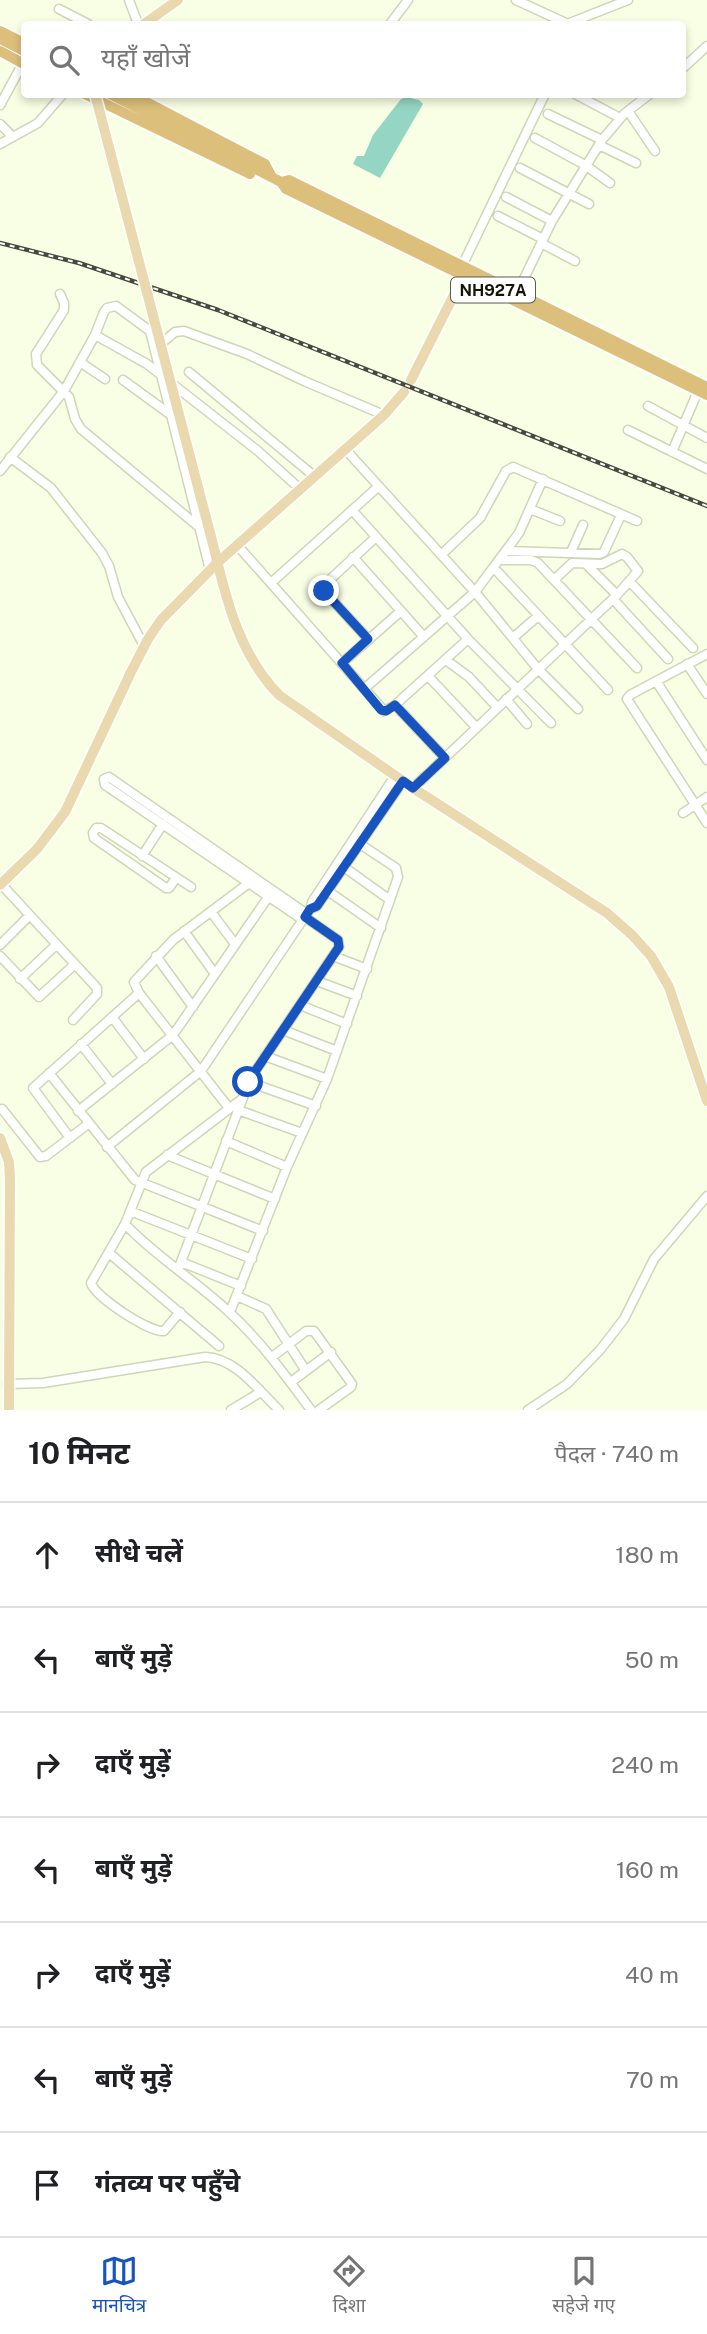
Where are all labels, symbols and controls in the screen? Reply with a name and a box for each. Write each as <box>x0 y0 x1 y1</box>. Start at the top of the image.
search box <box>21 21 686 98</box>
icon: search <box>45 41 83 79</box>
text: यहाँ खोजें <box>101 42 190 73</box>
road number: NH927A <box>451 278 535 302</box>
route end <box>308 575 339 606</box>
route start <box>232 1066 263 1097</box>
text: 10 मिनट <box>28 1435 130 1471</box>
text: पैदल · 740 m <box>555 1440 679 1467</box>
icon: ahead <box>28 1536 66 1574</box>
text: सीधे चलें <box>95 1537 183 1568</box>
text: 180 m <box>615 1541 679 1568</box>
icon: left <box>28 1641 66 1679</box>
text: बाएँ मुड़ें <box>95 1642 172 1673</box>
text: 50 m <box>625 1646 679 1673</box>
icon: right <box>28 1746 66 1784</box>
text: दाएँ मुड़ें <box>95 1747 171 1778</box>
text: 240 m <box>611 1751 679 1778</box>
icon: left <box>28 1851 66 1889</box>
text: बाएँ मुड़ें <box>95 1852 172 1883</box>
text: 160 m <box>616 1856 679 1883</box>
icon: right <box>28 1956 66 1994</box>
text: दाएँ मुड़ें <box>95 1957 171 1988</box>
text: 40 m <box>625 1961 679 1988</box>
icon: left <box>28 2061 66 2099</box>
text: बाएँ मुड़ें <box>95 2062 172 2093</box>
text: 70 m <box>626 2066 679 2093</box>
icon: arrive <box>28 2166 66 2204</box>
text: गंतव्य पर पहुँचे <box>95 2167 240 2198</box>
tab: मानचित्र <box>92 2252 146 2320</box>
tab: दिशा <box>330 2252 368 2320</box>
tab: सहेजे गए <box>552 2252 615 2320</box>

